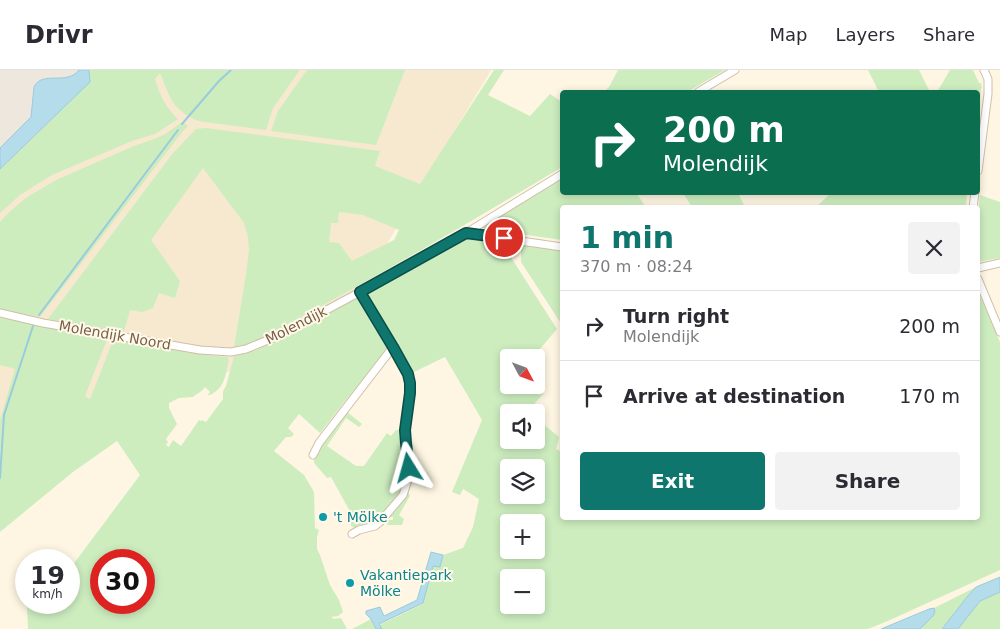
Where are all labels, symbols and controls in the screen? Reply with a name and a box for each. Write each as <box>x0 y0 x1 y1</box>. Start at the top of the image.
text: Drivr <box>25 21 92 49</box>
text: Map <box>769 24 807 45</box>
text: Layers <box>835 24 895 45</box>
text: Share <box>923 24 975 45</box>
icon: right <box>580 110 645 175</box>
text: 200 m <box>663 110 785 150</box>
text: Molendijk <box>663 151 768 176</box>
pin <box>483 217 525 259</box>
text: 1 min <box>580 220 674 255</box>
button: close <box>908 222 960 274</box>
icon: arrive <box>490 224 518 252</box>
text: 370 m · 08:24 <box>580 257 693 276</box>
street label: Molendijk <box>263 302 330 347</box>
text: Turn right <box>623 305 729 327</box>
icon: right <box>580 312 608 340</box>
text: 200 m <box>899 315 960 337</box>
street label: Molendijk Noord <box>58 317 172 353</box>
text: Molendijk <box>623 327 699 346</box>
north arrow <box>500 349 545 394</box>
map controls <box>500 349 545 614</box>
icon: arrive <box>580 382 608 410</box>
text: Arrive at destination <box>623 385 845 407</box>
text: 170 m <box>899 385 960 407</box>
button: sound <box>500 404 545 449</box>
position arrow <box>382 441 434 493</box>
button: Exit <box>580 452 765 510</box>
button: Share <box>775 452 960 510</box>
button: layers <box>500 459 545 504</box>
place label: 't Mölke <box>333 509 388 525</box>
marker: 't Mölke <box>317 511 329 523</box>
button: + <box>500 514 545 559</box>
speed limit sign: 30 <box>90 549 155 614</box>
text: 19 <box>30 561 65 590</box>
place label: Vakantiepark Mölke <box>360 567 453 599</box>
button: − <box>500 569 545 614</box>
marker: Vakantiepark Mölke <box>344 577 356 589</box>
text: km/h <box>32 587 63 601</box>

